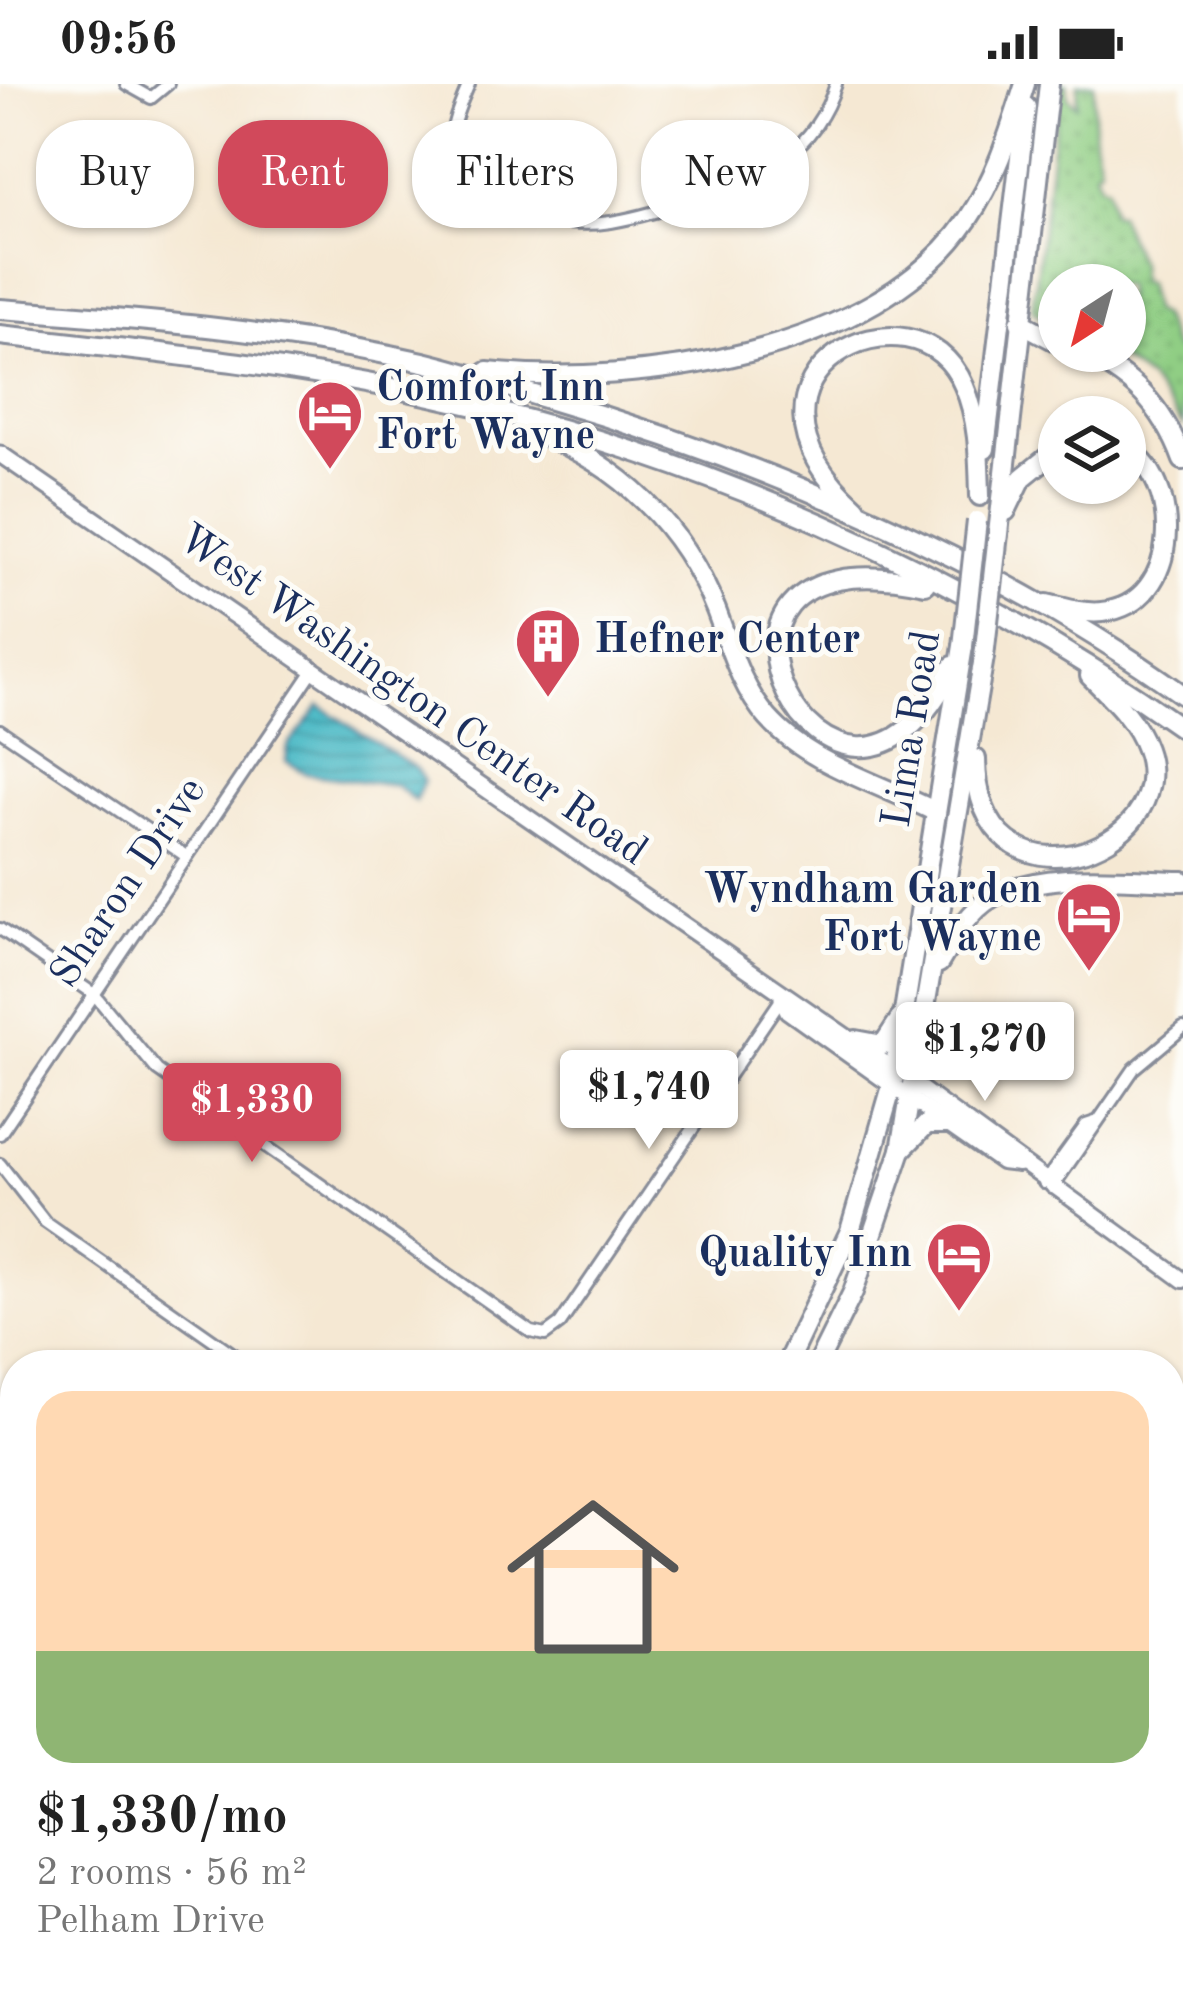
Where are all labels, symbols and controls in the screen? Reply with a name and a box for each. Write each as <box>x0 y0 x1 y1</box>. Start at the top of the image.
text: 09:56 <box>60 19 177 64</box>
chip: Buy <box>36 120 194 228</box>
chip: Rent <box>218 120 388 228</box>
chip: Filters <box>412 120 617 228</box>
chip: New <box>641 120 809 228</box>
north arrow <box>1038 264 1146 372</box>
map controls <box>1038 264 1146 504</box>
place label: Comfort Inn Fort Wayne <box>376 368 605 458</box>
hotel icon: Comfort Inn Fort Wayne <box>295 378 365 472</box>
button: layers <box>1038 396 1146 504</box>
street label: West Washington Center Road <box>170 518 654 874</box>
building icon: Hefner Center <box>513 606 583 700</box>
place label: Hefner Center <box>594 620 861 662</box>
street label: Lima Road <box>877 627 949 831</box>
street label: Sharon Drive <box>44 771 214 995</box>
place label: Wyndham Garden Fort Wayne <box>703 870 1042 960</box>
hotel icon: Wyndham Garden Fort Wayne <box>1054 880 1124 974</box>
pin: $1,270 <box>887 1002 1083 1104</box>
text: $1,270 <box>923 1021 1047 1060</box>
pin: $1,740 <box>551 1050 747 1152</box>
pin: $1,330 <box>154 1063 350 1165</box>
text: $1,740 <box>587 1069 711 1108</box>
text: $1,330 <box>190 1082 314 1121</box>
hotel icon: Quality Inn <box>924 1220 994 1314</box>
place label: Quality Inn <box>698 1234 912 1276</box>
icon: home <box>485 1469 701 1685</box>
text: $1,330/mo <box>36 1793 288 1844</box>
text: 2 rooms · 56 m² <box>36 1854 307 1893</box>
text: Pelham Drive <box>36 1902 265 1941</box>

